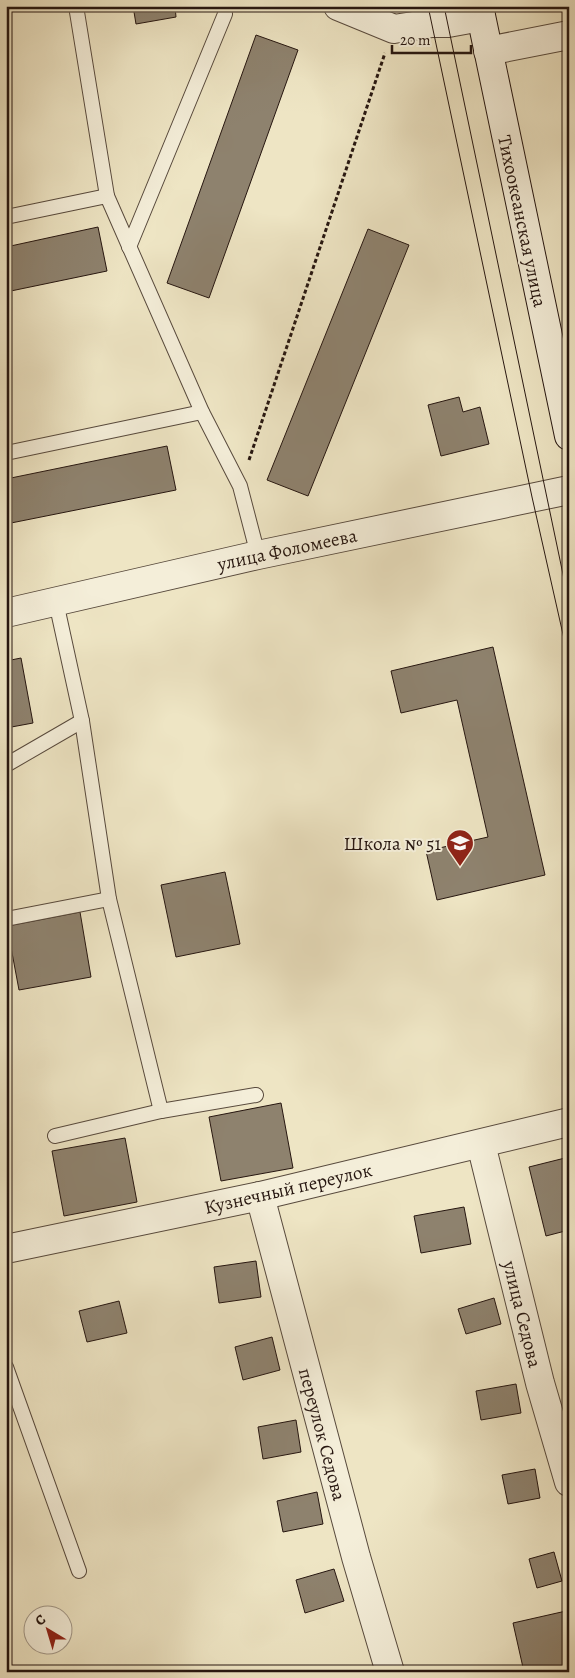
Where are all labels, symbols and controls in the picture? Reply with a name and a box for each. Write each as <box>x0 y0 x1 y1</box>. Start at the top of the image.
scale bar <box>392 22 471 54</box>
text: 20 m <box>400 30 431 50</box>
street label: Тихоокеанская улица <box>491 133 553 310</box>
street label: улица Фоломеева <box>214 522 360 578</box>
school or university icon: Школа № 51 <box>445 828 475 867</box>
place label: Школа № 51 <box>343 831 441 857</box>
street label: Кузнечный переулок <box>202 1157 375 1221</box>
street label: улица Седова <box>496 1257 548 1371</box>
street label: переулок Седова <box>292 1365 352 1504</box>
north arrow <box>22 1606 72 1656</box>
text: С <box>31 1610 50 1630</box>

